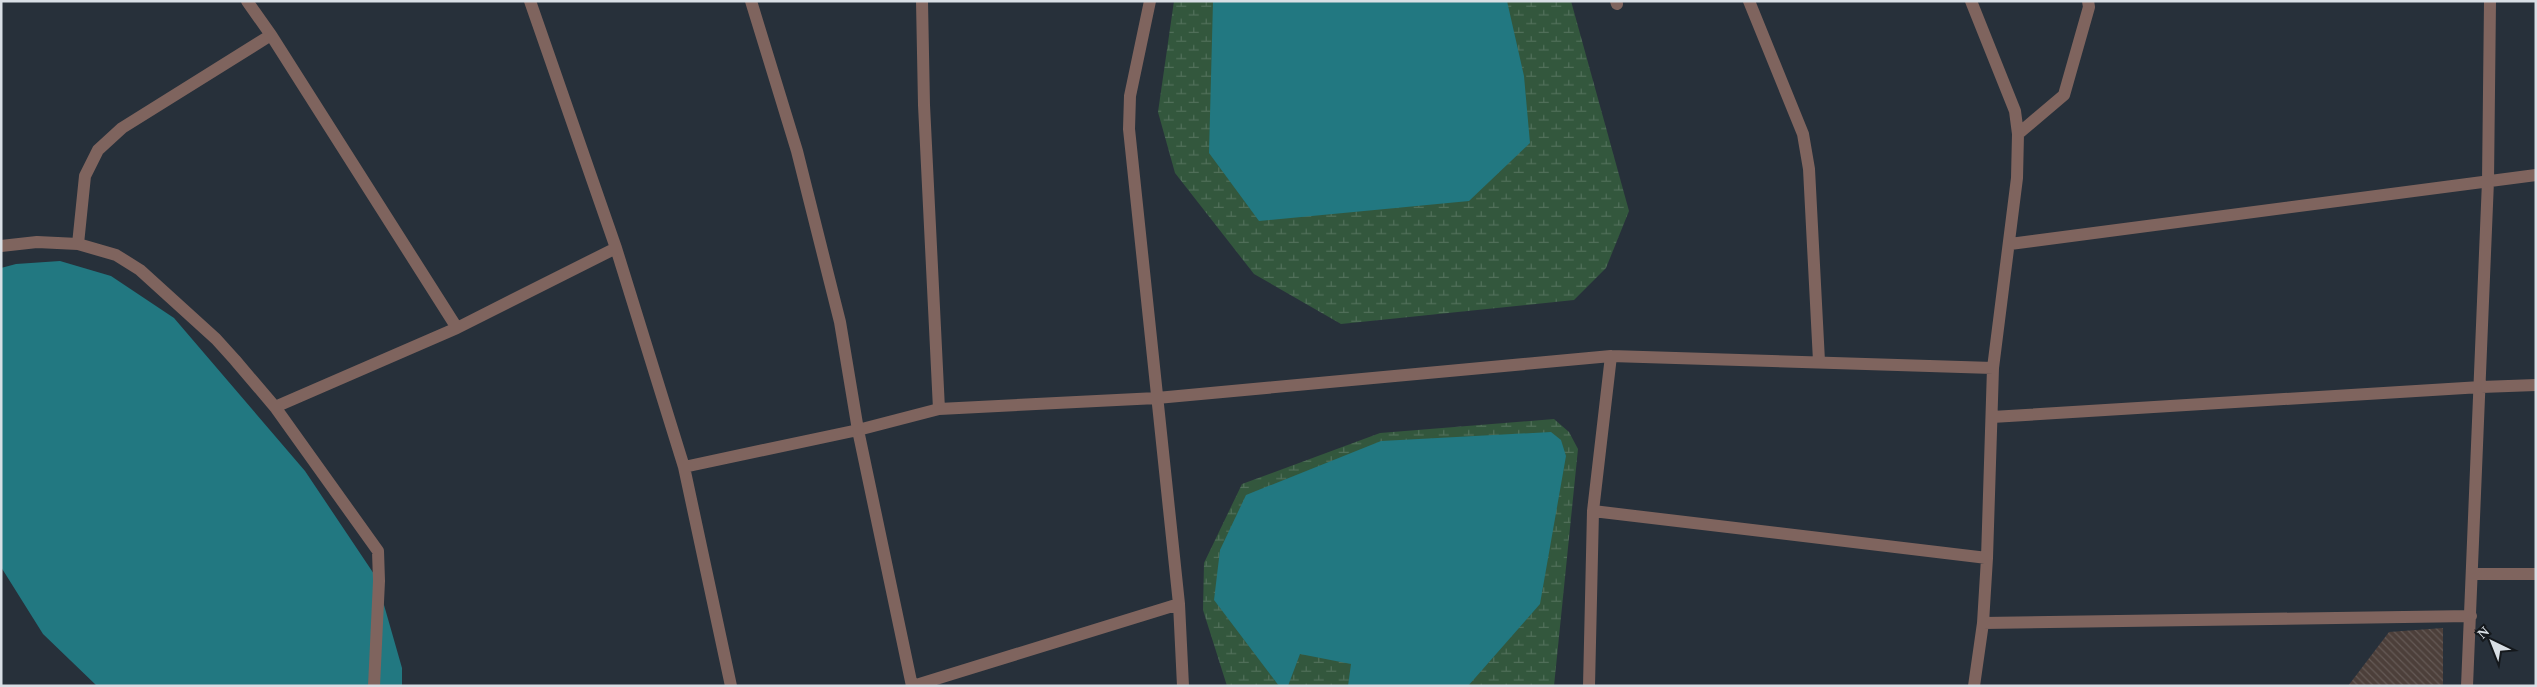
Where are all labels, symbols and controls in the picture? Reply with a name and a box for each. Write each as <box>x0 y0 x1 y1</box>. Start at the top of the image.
north arrow <box>2467 617 2517 667</box>
text: N <box>2475 624 2492 642</box>

